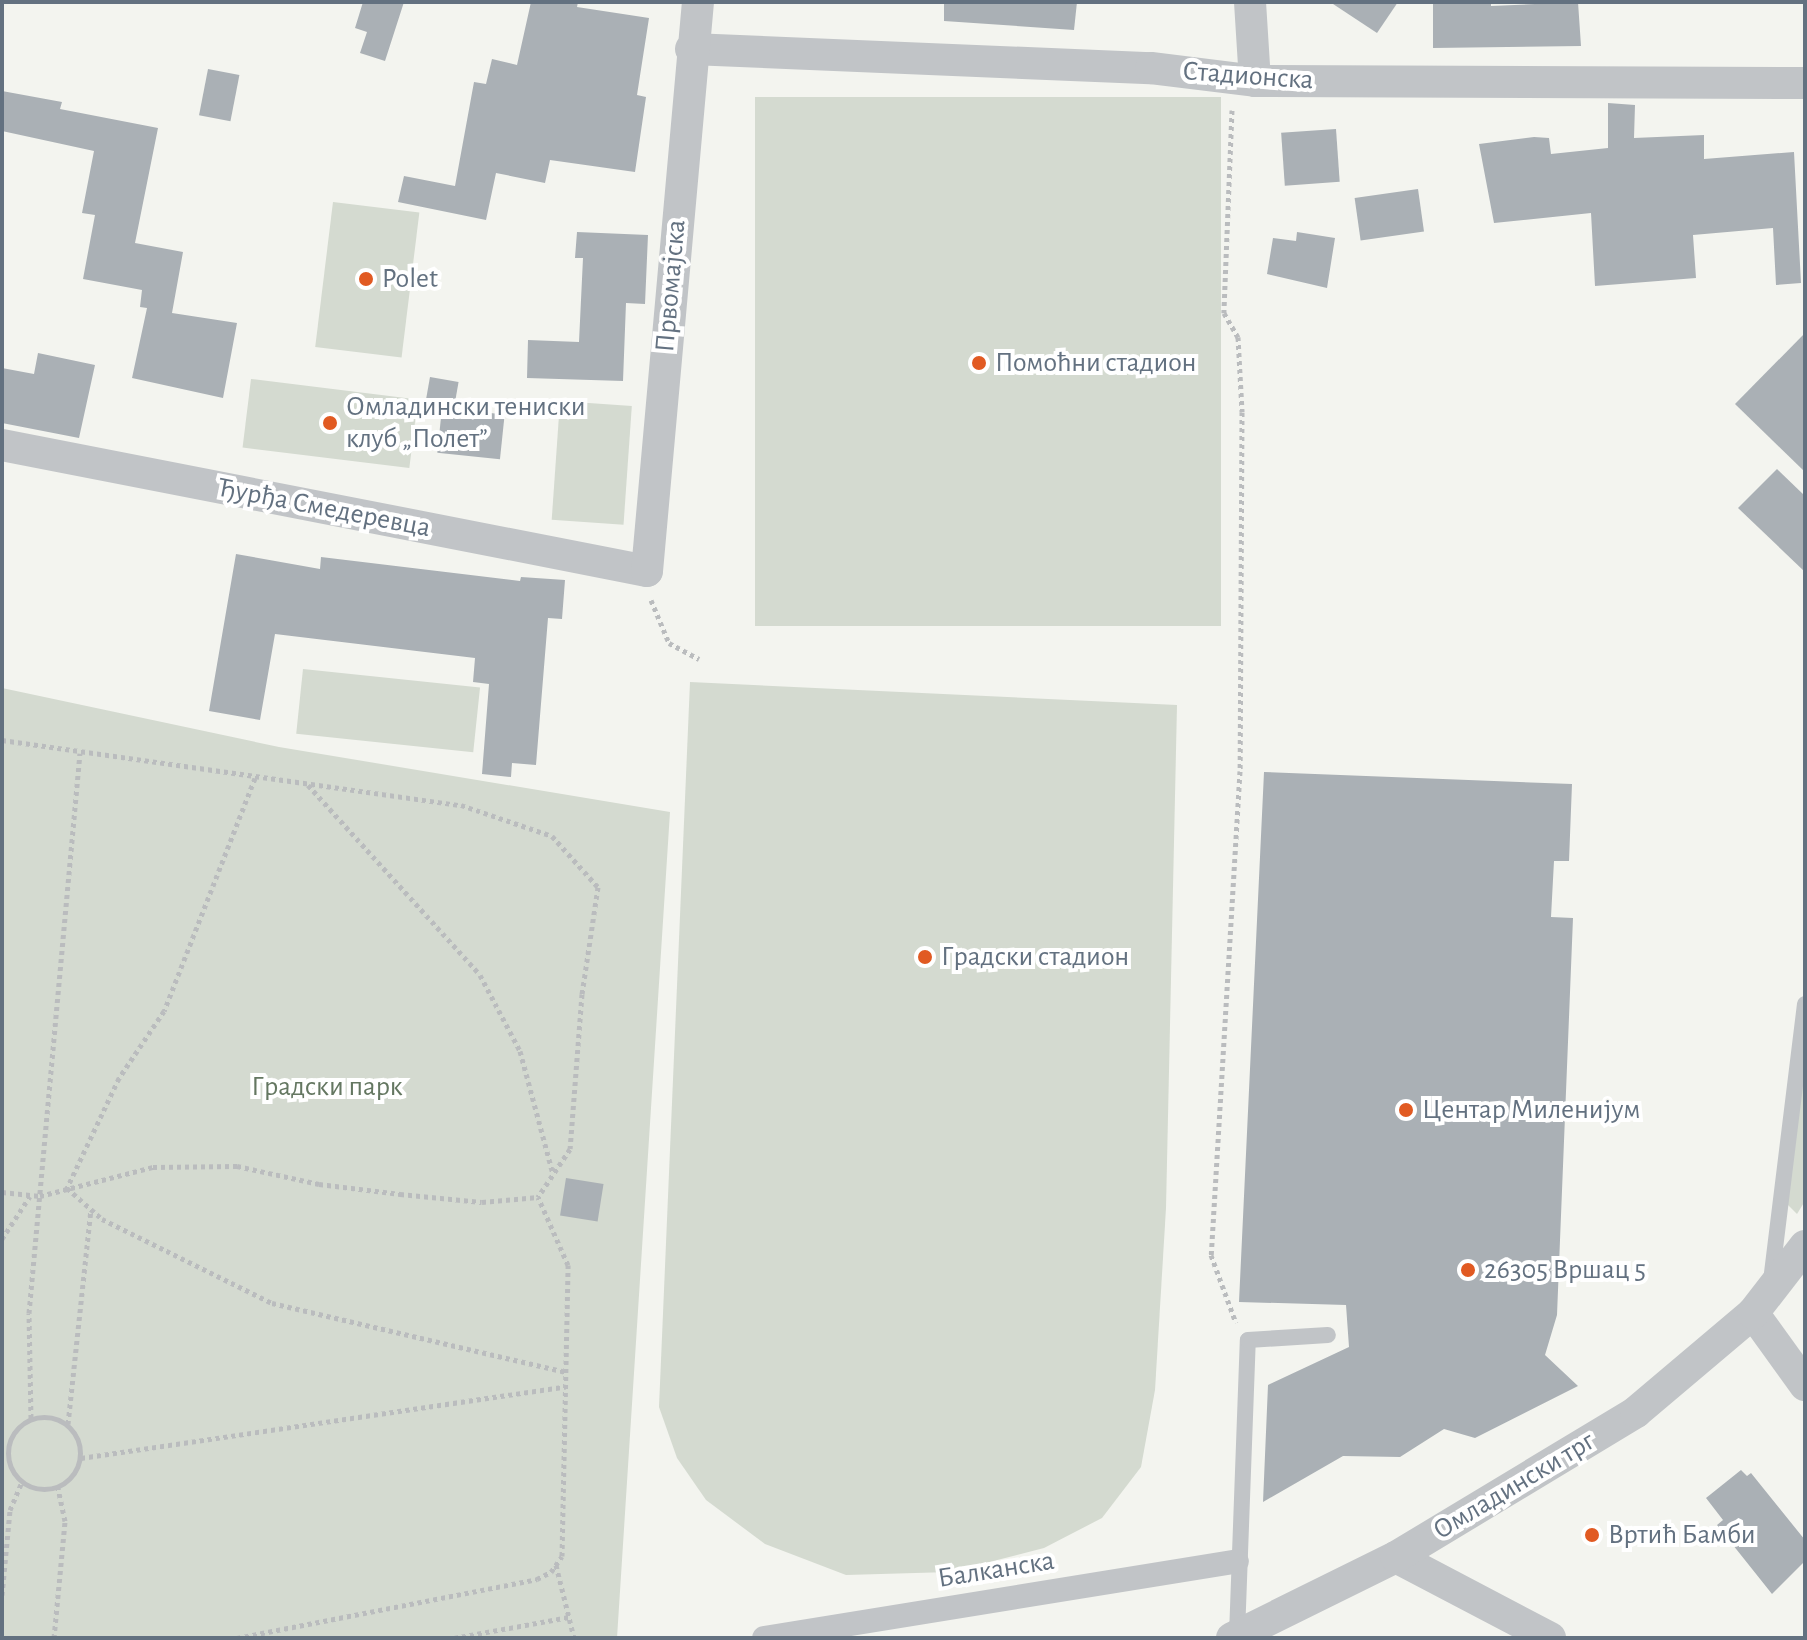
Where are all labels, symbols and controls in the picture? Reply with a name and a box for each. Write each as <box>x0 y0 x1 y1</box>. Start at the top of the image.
street label: Стадионска <box>1181 55 1315 97</box>
street label: Првомајска <box>648 218 694 354</box>
place label: Polet <box>382 262 438 296</box>
marker: Polet <box>357 270 375 288</box>
place label: Помоћни стадион <box>995 346 1197 380</box>
marker: Помоћни стадион <box>970 354 988 372</box>
place label: Омладински тениски клуб „Полет” <box>346 390 586 456</box>
marker: Омладински тениски клуб „Полет” <box>321 414 339 432</box>
street label: Ђурђа Смедеревца <box>215 471 433 545</box>
place label: Градски стадион <box>941 940 1129 974</box>
marker: Градски стадион <box>916 948 934 966</box>
park label: Градски парк <box>251 1070 403 1104</box>
place label: Центар Миленијум <box>1422 1093 1641 1127</box>
marker: Центар Миленијум <box>1397 1101 1415 1119</box>
place label: 26305 Вршац 5 <box>1484 1253 1646 1287</box>
marker: 26305 Вршац 5 <box>1459 1261 1477 1279</box>
street label: Омладински трг <box>1427 1425 1601 1547</box>
place label: Вртић Бамби <box>1608 1518 1756 1552</box>
marker: Вртић Бамби <box>1583 1526 1601 1544</box>
street label: Балканска <box>935 1544 1057 1596</box>

